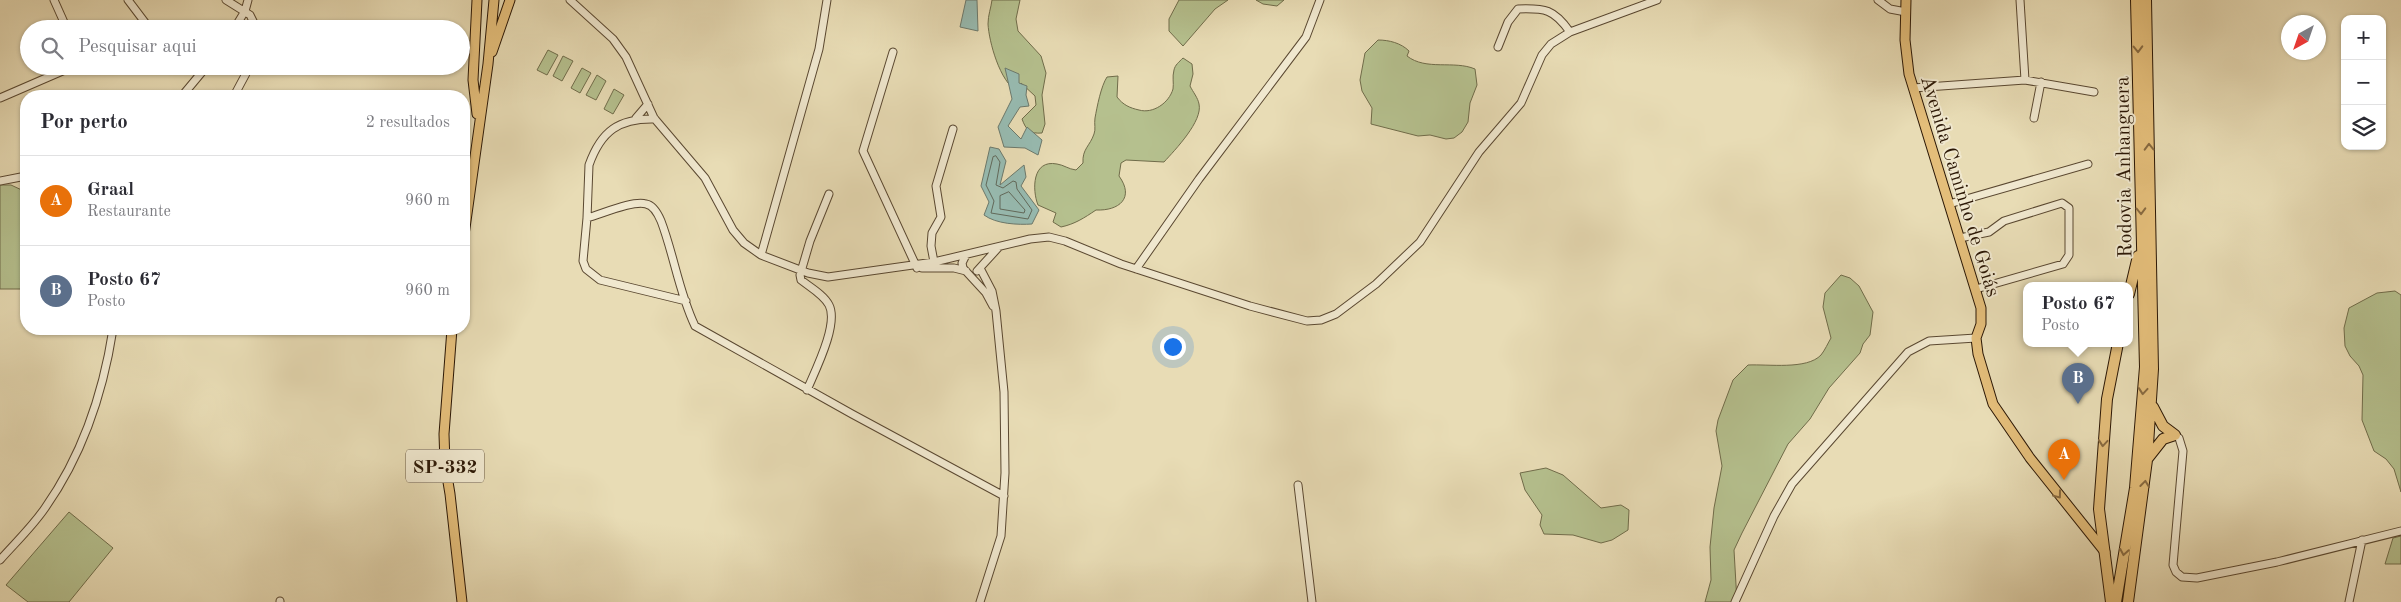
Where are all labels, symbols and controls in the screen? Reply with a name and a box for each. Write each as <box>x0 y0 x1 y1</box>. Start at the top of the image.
north arrow <box>2281 15 2326 60</box>
map controls <box>2341 15 2386 150</box>
button: + <box>2341 15 2386 60</box>
search box <box>20 20 470 75</box>
icon: search <box>38 34 66 62</box>
text: Pesquisar aqui <box>78 38 197 57</box>
one-way arrow <box>2133 45 2143 53</box>
button: − <box>2341 60 2386 105</box>
street label: Avenida Caminho de Goiás <box>1916 74 2002 300</box>
street label: Rodovia Anhanguera <box>2113 76 2137 258</box>
button: layers <box>2341 105 2386 150</box>
text: Por perto <box>40 112 128 133</box>
text: 2 resultados <box>366 115 450 131</box>
one-way arrow <box>2144 143 2154 151</box>
text: Graal <box>87 181 134 200</box>
text: A <box>50 193 62 209</box>
text: 960 m <box>405 193 450 209</box>
text: Restaurante <box>87 204 171 220</box>
one-way arrow <box>2136 208 2146 215</box>
text: Posto 67 <box>87 271 161 290</box>
popup <box>2023 282 2133 347</box>
text: B <box>50 283 62 299</box>
text: 960 m <box>405 283 450 299</box>
text: Posto <box>87 294 125 310</box>
text: Posto 67 <box>2041 295 2115 314</box>
text: Posto <box>2041 318 2079 334</box>
your location <box>1160 334 1186 360</box>
pin: B <box>2062 363 2094 404</box>
one-way arrow <box>2137 387 2148 395</box>
pin: A <box>2048 439 2080 480</box>
one-way arrow <box>2098 439 2109 447</box>
road number: SP-332 <box>406 450 484 482</box>
one-way arrow <box>2139 480 2150 488</box>
one-way arrow <box>2053 489 2061 498</box>
one-way arrow <box>2120 548 2130 557</box>

